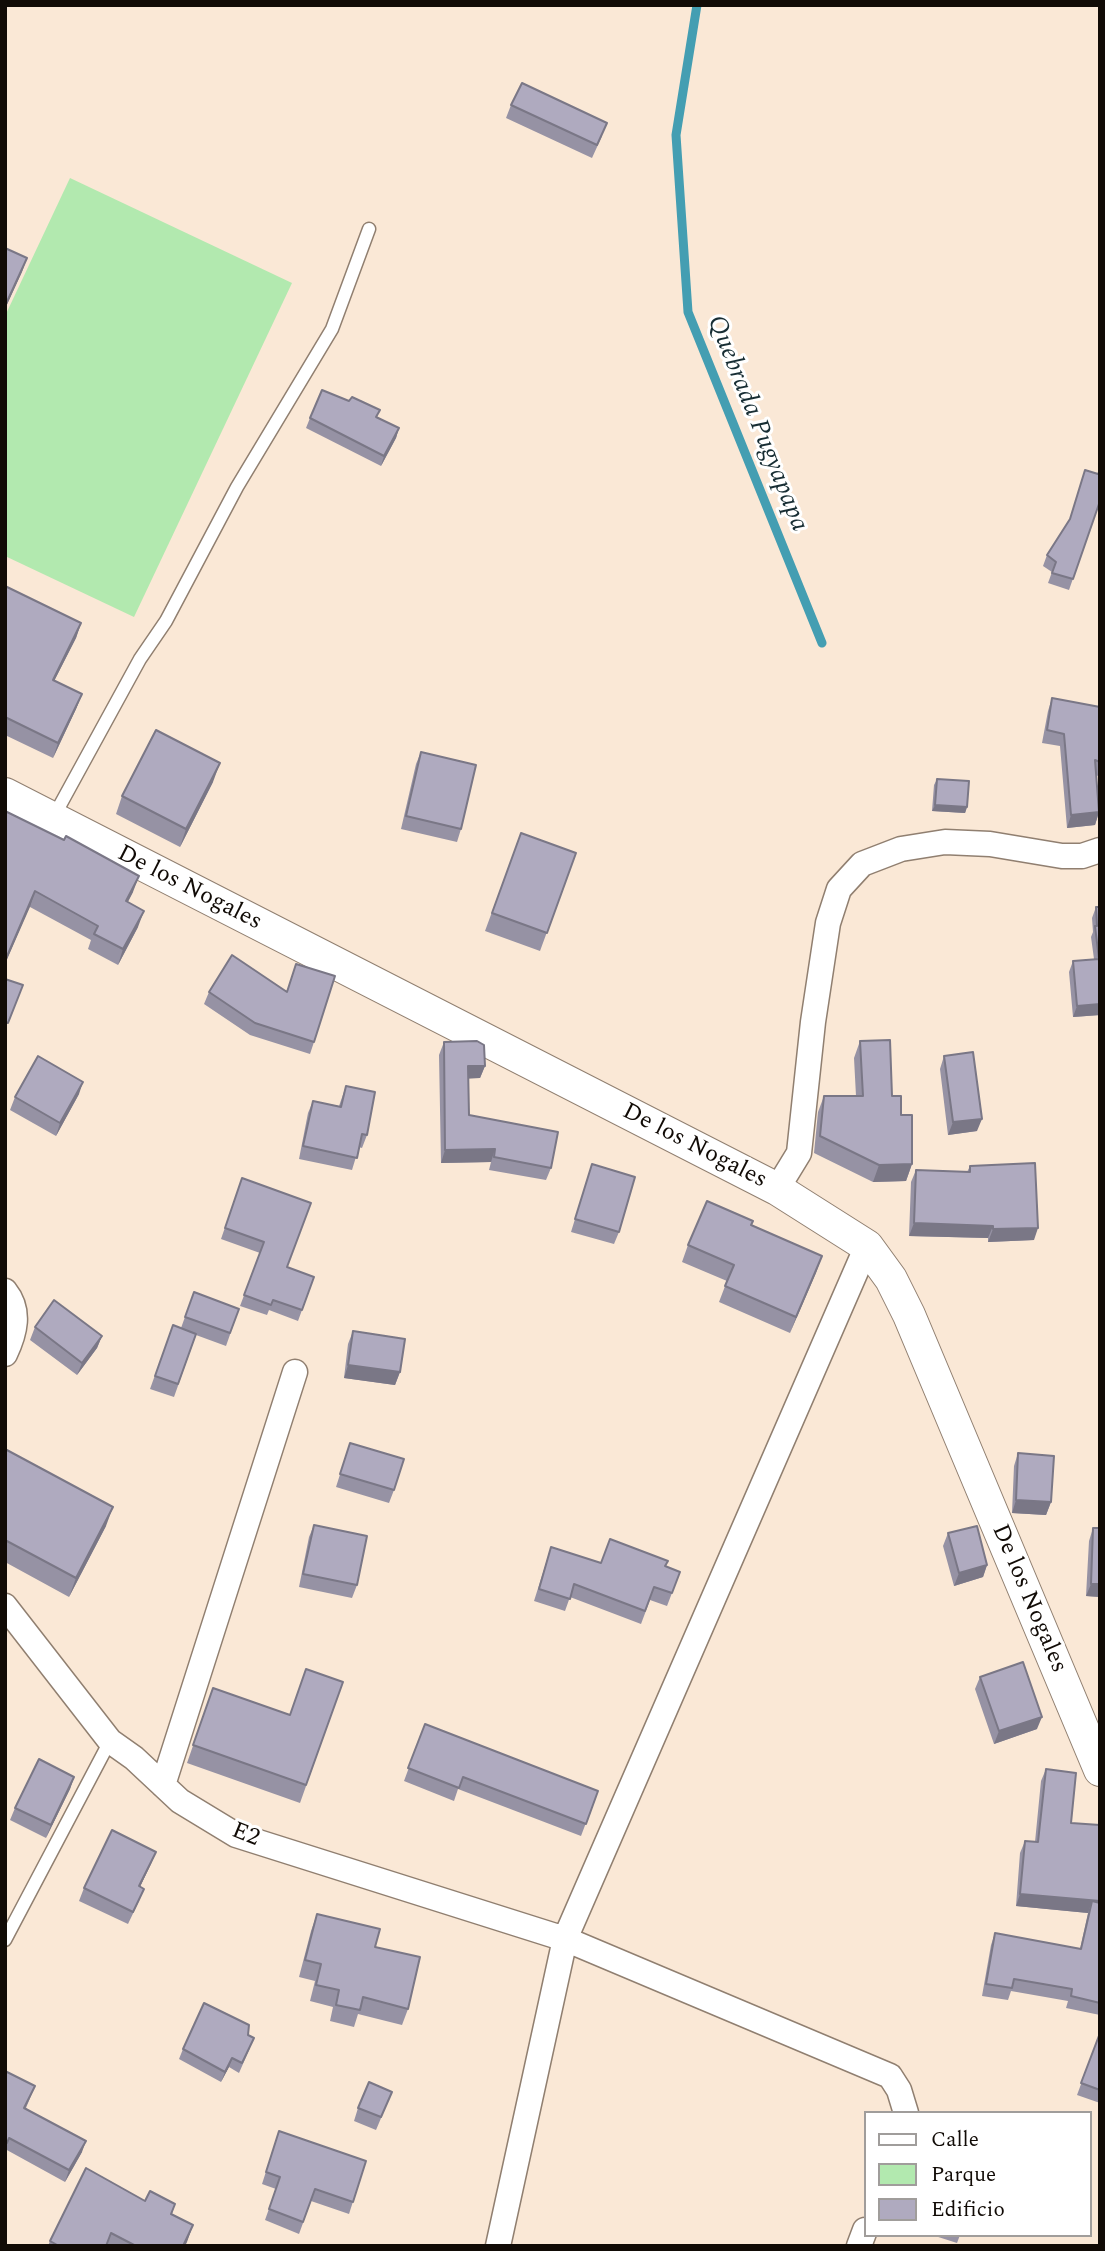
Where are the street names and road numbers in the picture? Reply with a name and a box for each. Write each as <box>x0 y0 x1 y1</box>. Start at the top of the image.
street label: De los Nogales <box>112 840 266 938</box>
street label: De los Nogales <box>617 1098 771 1196</box>
street label: De los Nogales <box>984 1521 1072 1677</box>
street label: E2 <box>227 1817 263 1855</box>

